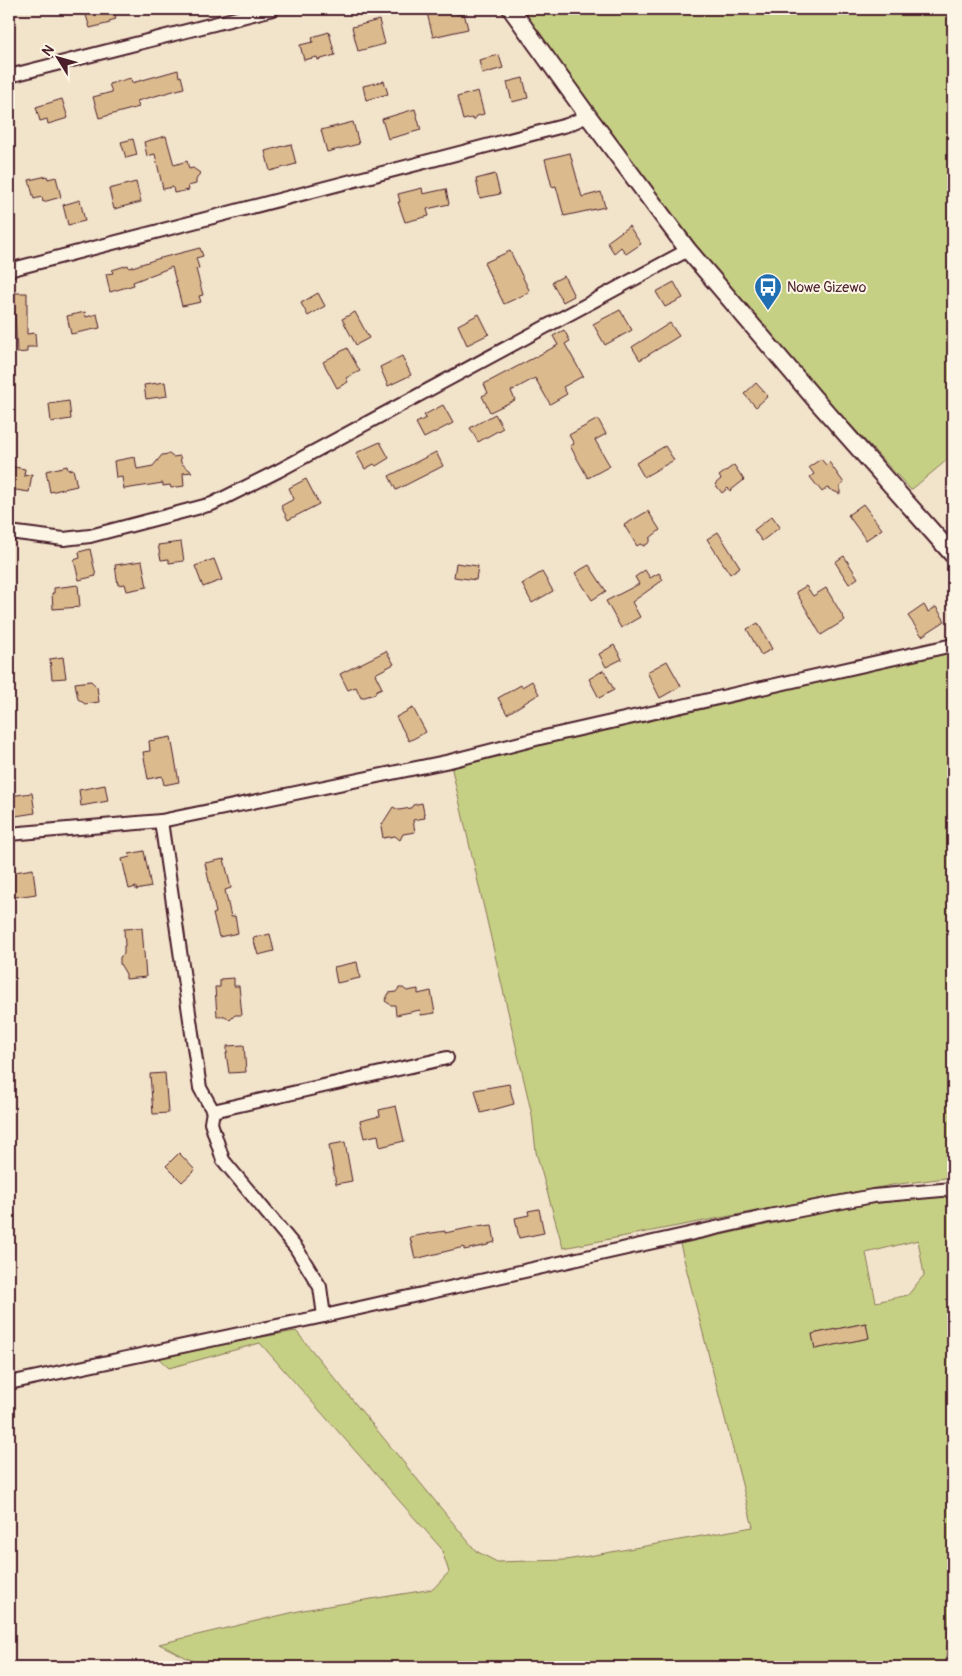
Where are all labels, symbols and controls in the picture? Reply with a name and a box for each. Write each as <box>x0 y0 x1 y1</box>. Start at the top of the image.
north arrow <box>32 32 82 82</box>
text: N <box>38 42 58 59</box>
bus stop icon: Nowe Gizewo <box>753 272 783 311</box>
place label: Nowe Gizewo <box>787 279 867 296</box>

